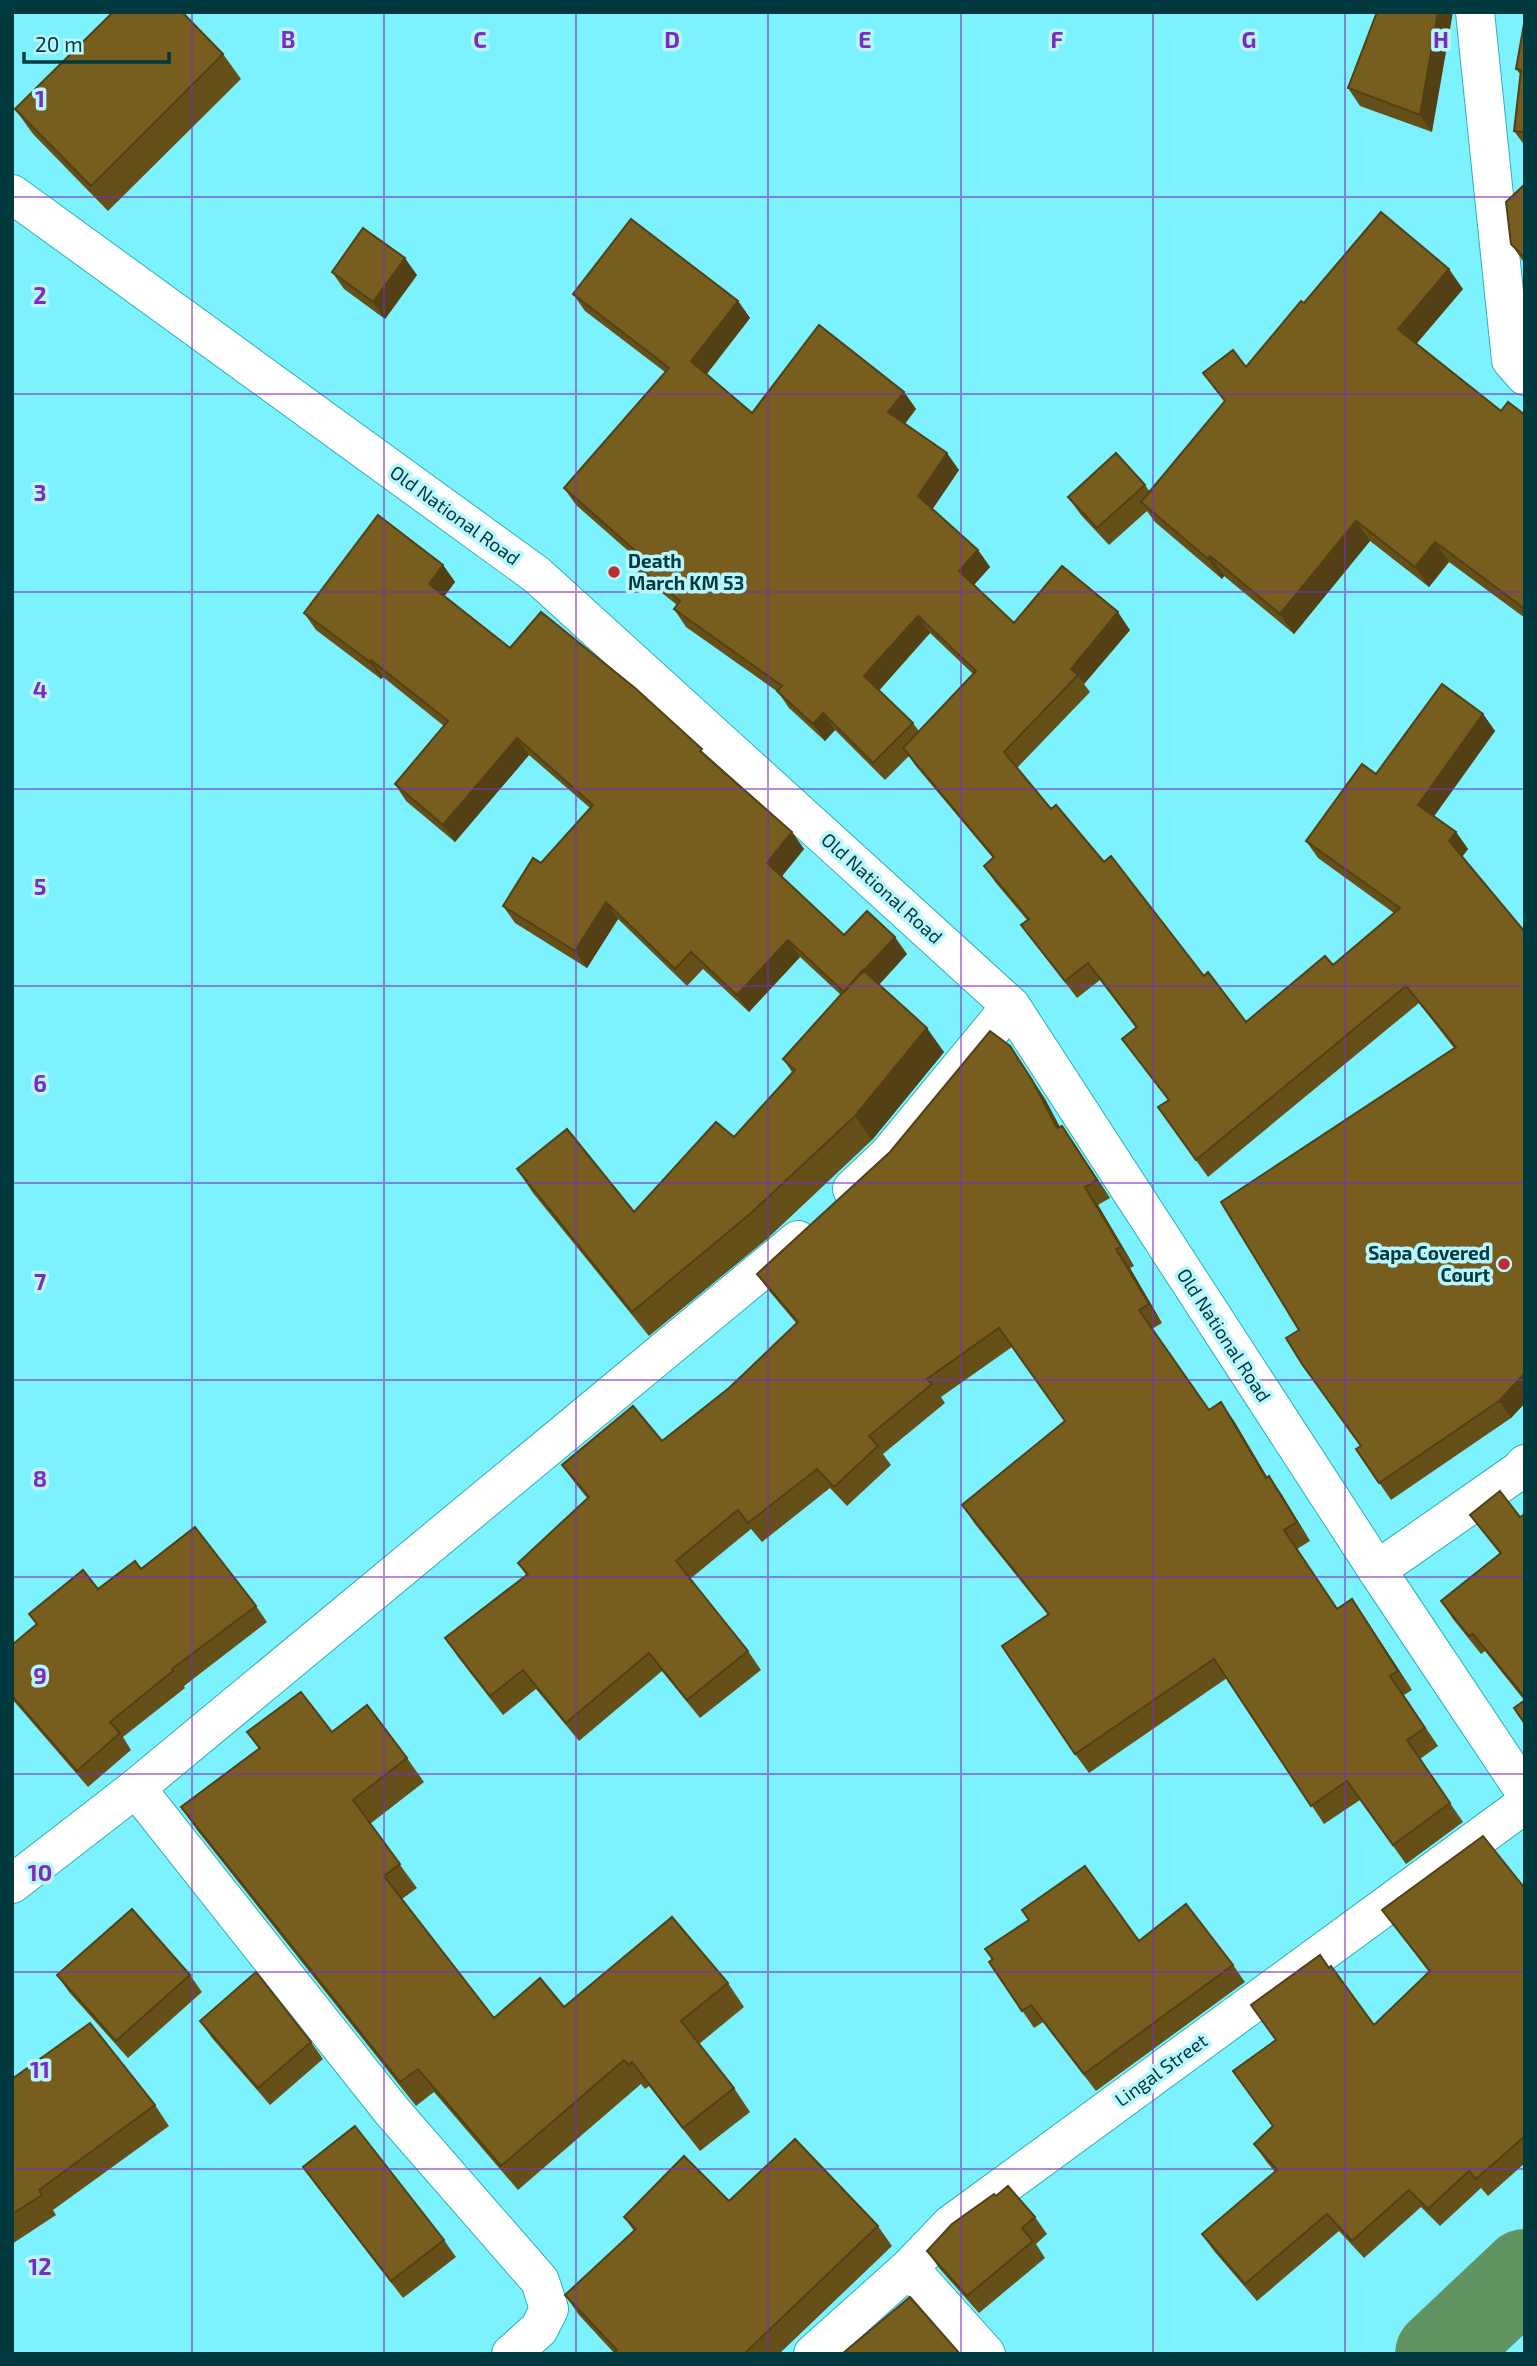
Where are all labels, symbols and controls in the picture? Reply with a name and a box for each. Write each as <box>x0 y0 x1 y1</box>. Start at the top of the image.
scale bar <box>24 21 170 65</box>
text: B <box>281 25 295 53</box>
text: C <box>473 25 487 53</box>
text: D <box>664 25 680 53</box>
text: E <box>858 25 872 53</box>
text: F <box>1051 25 1064 53</box>
text: G <box>1242 25 1256 53</box>
text: H <box>1433 25 1449 53</box>
text: 20 m <box>35 31 83 56</box>
text: 1 <box>35 84 45 112</box>
text: 2 <box>33 281 47 309</box>
street label: Old National Road <box>386 460 525 569</box>
text: 3 <box>33 478 47 506</box>
place label: Death March KM 53 <box>628 549 744 594</box>
marker: Death March KM 53 <box>606 564 622 580</box>
text: 4 <box>33 675 47 703</box>
street label: Old National Road <box>817 827 948 948</box>
text: 5 <box>34 872 46 900</box>
text: 6 <box>33 1069 47 1097</box>
place label: Sapa Covered Court <box>1368 1241 1490 1286</box>
marker: Sapa Covered Court <box>1496 1256 1512 1272</box>
street label: Old National Road <box>1173 1264 1276 1406</box>
text: 7 <box>34 1267 46 1295</box>
text: 8 <box>33 1464 47 1492</box>
text: 9 <box>33 1661 47 1689</box>
text: 10 <box>28 1858 52 1886</box>
street label: Lingal Street <box>1110 2028 1211 2111</box>
text: 11 <box>30 2055 50 2083</box>
text: 12 <box>28 2252 52 2280</box>

